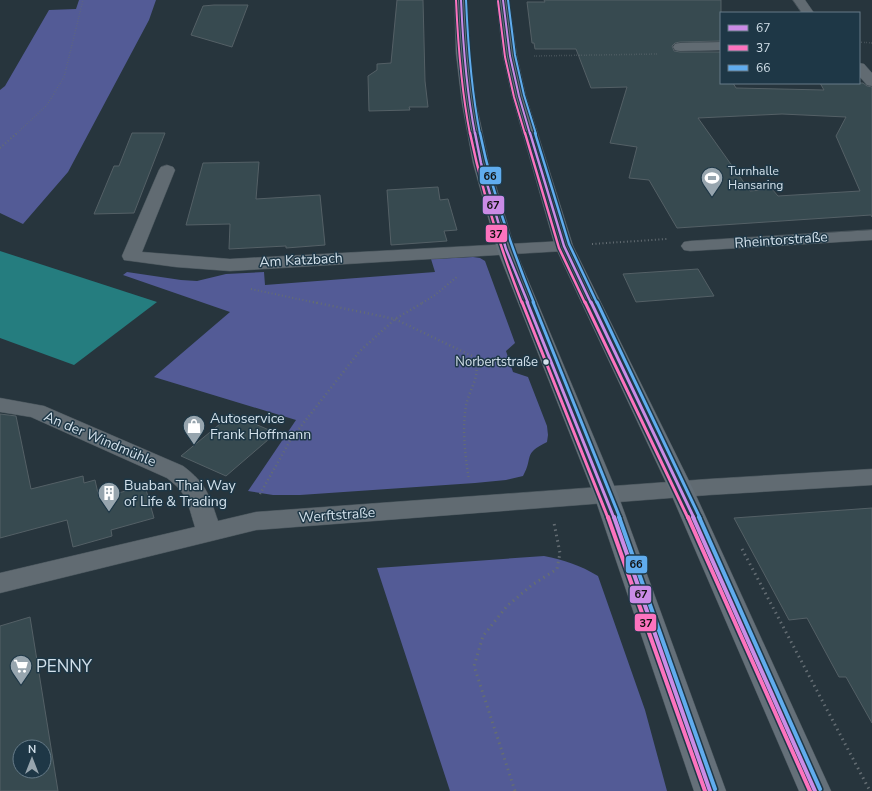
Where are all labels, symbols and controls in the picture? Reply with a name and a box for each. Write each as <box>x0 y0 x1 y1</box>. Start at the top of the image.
legend <box>720 12 860 84</box>
text: 67 <box>756 20 770 36</box>
text: 37 <box>756 40 770 56</box>
text: 66 <box>756 60 770 76</box>
place label: Turnhalle Hansaring <box>728 163 783 193</box>
sports icon: Turnhalle Hansaring <box>699 165 725 198</box>
line badge: 66 <box>479 166 502 185</box>
text: 66 <box>483 169 497 184</box>
line badge: 67 <box>482 195 505 215</box>
text: 67 <box>486 198 500 213</box>
line badge: 37 <box>485 224 508 243</box>
text: 37 <box>489 227 503 242</box>
street label: Rheintorstraße <box>734 227 828 253</box>
street label: Am Katzbach <box>259 248 343 272</box>
place label: Norbertstraße <box>455 353 538 371</box>
marker: Norbertstraße <box>541 357 551 367</box>
street label: An der Windmühle <box>41 407 159 471</box>
place label: Autoservice Frank Hoffmann <box>210 409 311 444</box>
shop icon: Autoservice Frank Hoffmann <box>181 413 207 446</box>
place label: Buaban Thai Way of Life & Trading <box>124 476 236 511</box>
building icon: Buaban Thai Way of Life & Trading <box>96 480 122 513</box>
street label: Werftstraße <box>298 503 376 527</box>
line badge: 66 <box>625 555 648 574</box>
text: 66 <box>629 557 643 572</box>
line badge: 67 <box>629 585 652 604</box>
text: 67 <box>634 587 648 602</box>
line badge: 37 <box>634 613 657 632</box>
text: 37 <box>639 616 653 631</box>
supermarket icon: PENNY <box>8 653 34 686</box>
place label: PENNY <box>36 655 93 678</box>
north arrow <box>12 739 52 779</box>
text: N <box>28 742 36 757</box>

